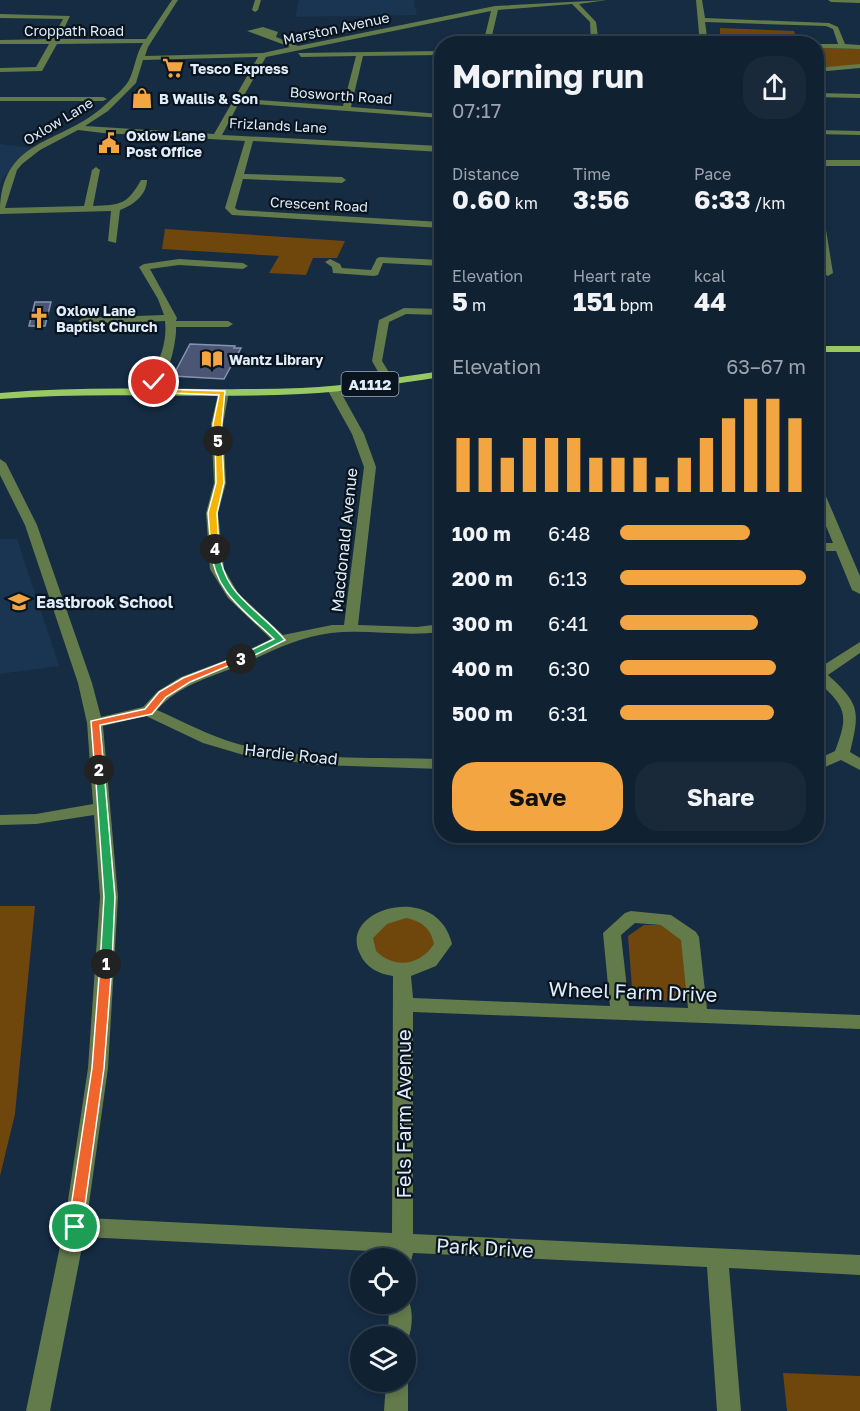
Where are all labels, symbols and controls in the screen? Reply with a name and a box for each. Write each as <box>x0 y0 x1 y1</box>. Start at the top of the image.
street label: Marston Avenue <box>281 8 391 48</box>
street label: Croppath Road <box>24 22 124 39</box>
supermarket icon: Tesco Express <box>161 56 185 80</box>
text: Morning run <box>452 56 644 95</box>
button: share <box>743 56 806 119</box>
place label: Tesco Express <box>190 60 289 77</box>
street label: Bosworth Road <box>289 83 393 107</box>
shop icon: B Wallis & Son <box>130 86 154 110</box>
place label: B Wallis & Son <box>159 90 258 107</box>
street label: Oxlow Lane <box>20 94 96 148</box>
text: 07:17 <box>452 98 501 122</box>
street label: Frizlands Lane <box>229 114 327 136</box>
place label: Oxlow Lane Post Office <box>126 127 206 160</box>
public building icon: Oxlow Lane Post Office <box>97 131 121 155</box>
text: Distance <box>452 164 519 184</box>
text: Time <box>573 164 611 184</box>
text: Pace <box>694 164 731 184</box>
text: 0.60 <box>452 184 511 215</box>
text: 3:56 <box>573 184 630 215</box>
text: 6:33 <box>694 184 751 215</box>
street label: Crescent Road <box>270 193 368 215</box>
text: km <box>511 193 538 213</box>
text: /km <box>751 193 785 213</box>
text: Elevation <box>452 266 523 286</box>
text: Heart rate <box>573 266 651 286</box>
text: kcal <box>694 266 726 286</box>
text: 5 <box>452 286 468 317</box>
text: 151 <box>573 286 616 317</box>
text: 44 <box>694 286 727 317</box>
text: m <box>468 295 486 315</box>
text: bpm <box>616 295 653 315</box>
place label: Oxlow Lane Baptist Church <box>56 302 157 335</box>
church icon: Oxlow Lane Baptist Church <box>27 306 51 330</box>
library icon: Wantz Library <box>200 347 224 371</box>
place label: Wantz Library <box>229 351 324 368</box>
text: Elevation <box>452 354 541 378</box>
text: 63–67 m <box>726 354 806 378</box>
pin <box>128 356 179 407</box>
icon: check <box>137 365 170 398</box>
road number: A1112 <box>342 372 398 396</box>
pin: 5 <box>203 426 233 456</box>
text: 5 <box>213 431 223 451</box>
street label: Macdonald Avenue <box>326 467 362 613</box>
text: 100 m <box>452 521 511 545</box>
text: 6:48 <box>548 521 591 545</box>
pin: 4 <box>200 534 230 564</box>
text: 4 <box>210 539 220 559</box>
text: 200 m <box>452 566 513 590</box>
text: 6:13 <box>548 566 588 590</box>
school or university icon: Eastbrook School <box>7 590 31 614</box>
place label: Eastbrook School <box>36 592 174 612</box>
text: 300 m <box>452 611 513 635</box>
text: 6:41 <box>548 611 588 635</box>
pin: 3 <box>226 644 256 674</box>
text: 3 <box>236 649 246 669</box>
text: 400 m <box>452 656 513 680</box>
text: 6:30 <box>548 656 590 680</box>
text: 500 m <box>452 701 513 725</box>
text: 6:31 <box>548 701 588 725</box>
street label: Hardie Road <box>243 739 339 769</box>
pin: 2 <box>84 755 114 785</box>
text: 2 <box>94 760 104 780</box>
button: Save <box>452 762 623 831</box>
button: Share <box>635 762 806 831</box>
pin: 1 <box>91 949 121 979</box>
text: 1 <box>102 954 110 974</box>
street label: Wheel Farm Drive <box>548 976 718 1006</box>
street label: Fels Farm Avenue <box>391 1029 415 1199</box>
pin <box>49 1201 100 1252</box>
icon: arrive <box>58 1210 91 1243</box>
street label: Park Drive <box>436 1232 534 1262</box>
map controls <box>350 1248 416 1392</box>
button: locate <box>350 1248 416 1314</box>
button: layers <box>350 1326 416 1392</box>

